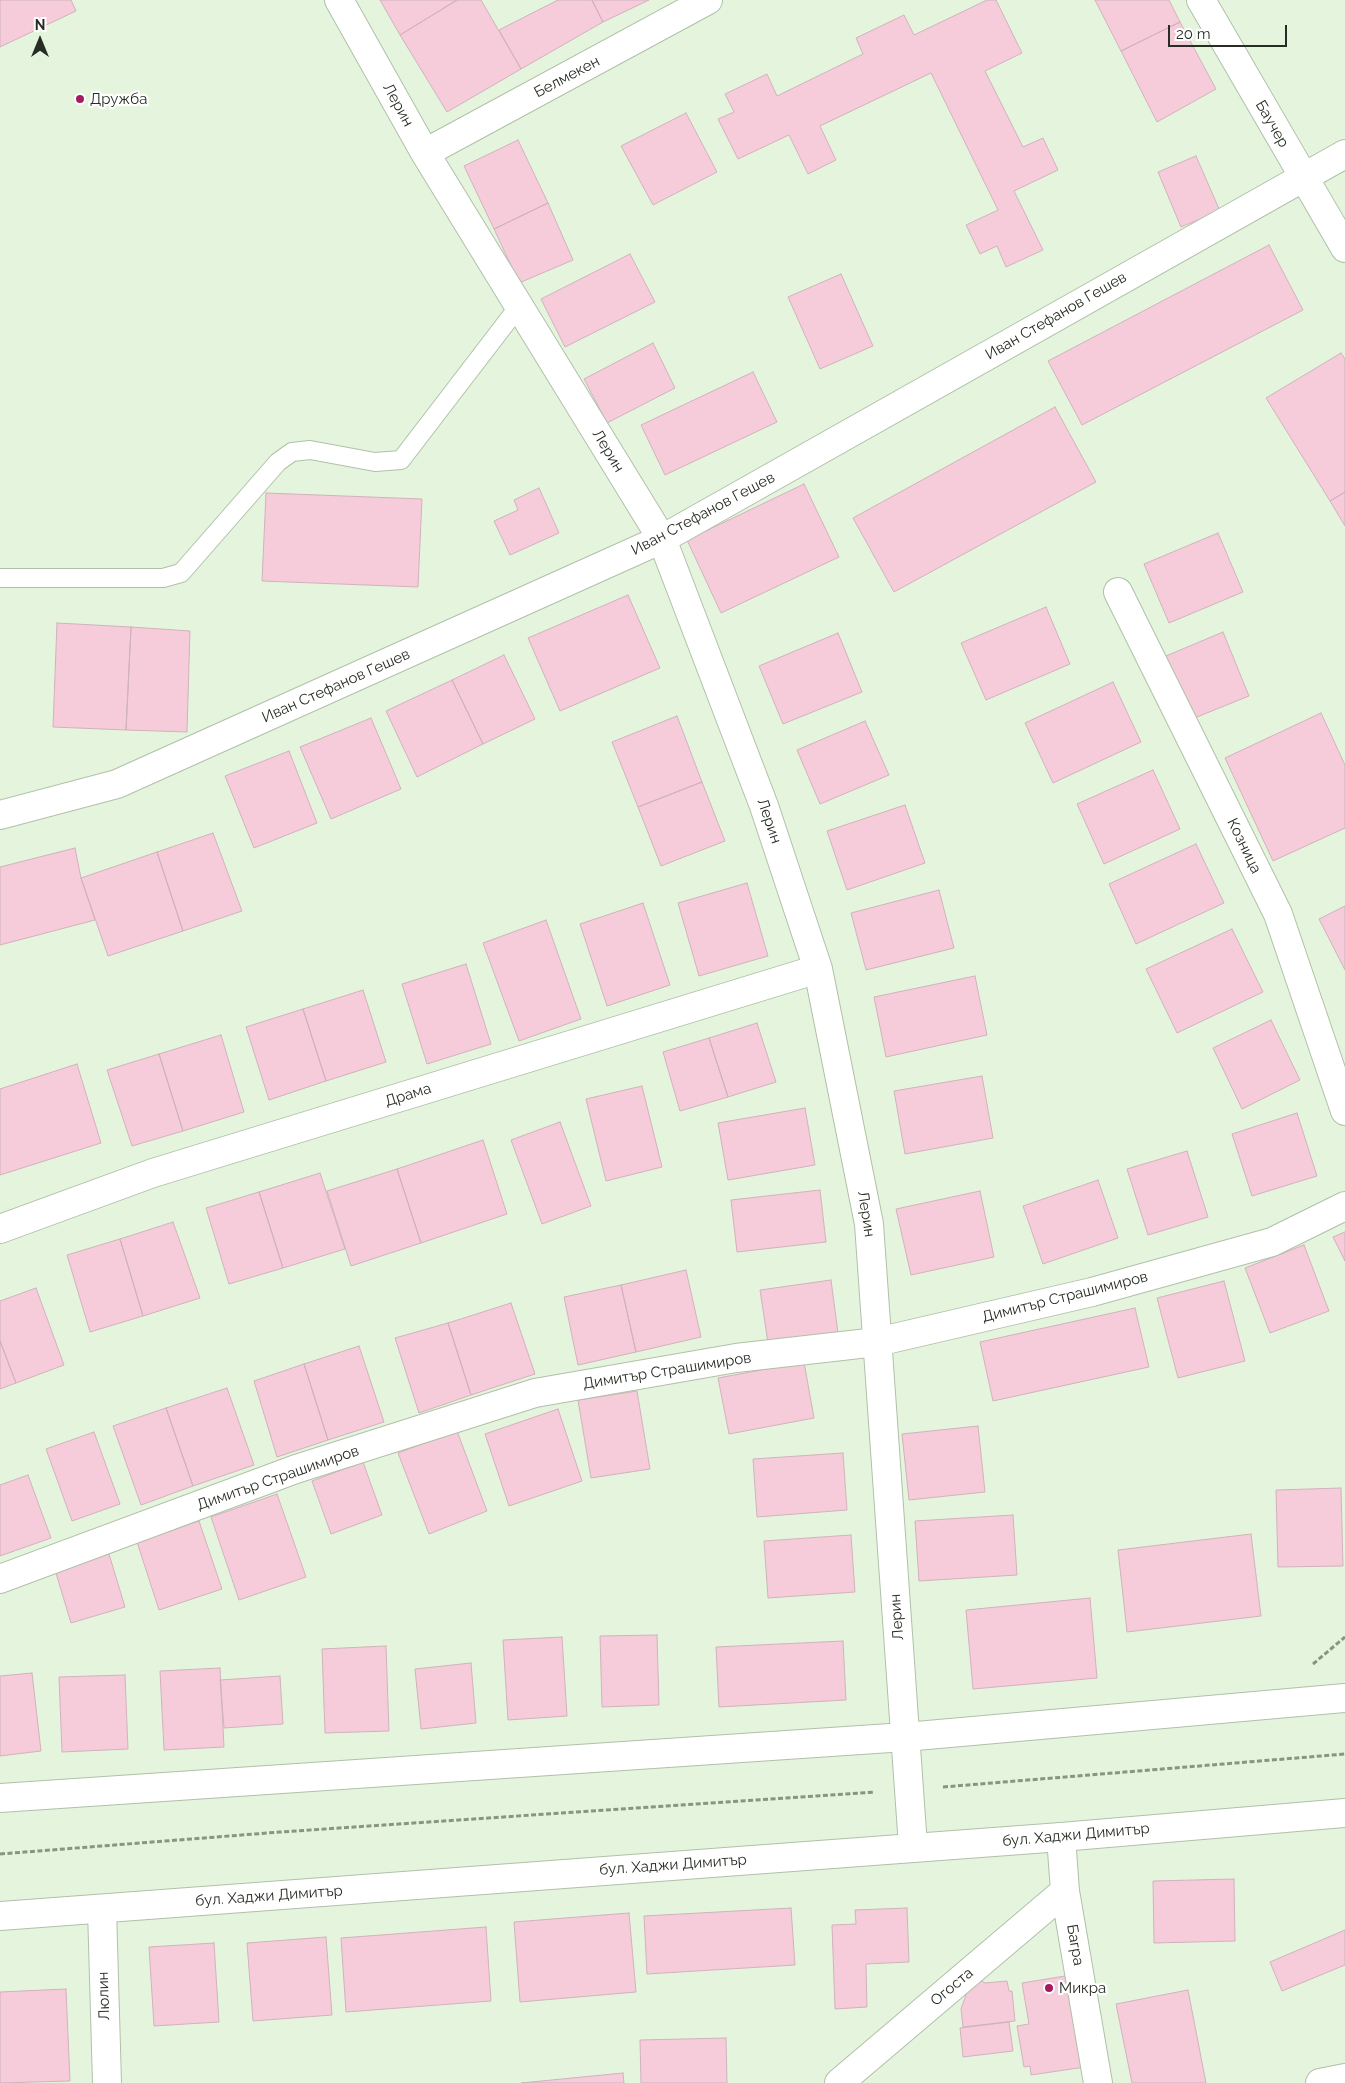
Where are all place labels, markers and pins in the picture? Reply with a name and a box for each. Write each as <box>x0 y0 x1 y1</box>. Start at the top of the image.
place label: Дружба <box>90 90 147 108</box>
marker: Дружба <box>74 93 86 105</box>
place label: Микра <box>1059 1979 1106 1997</box>
marker: Микра <box>1043 1982 1055 1994</box>

